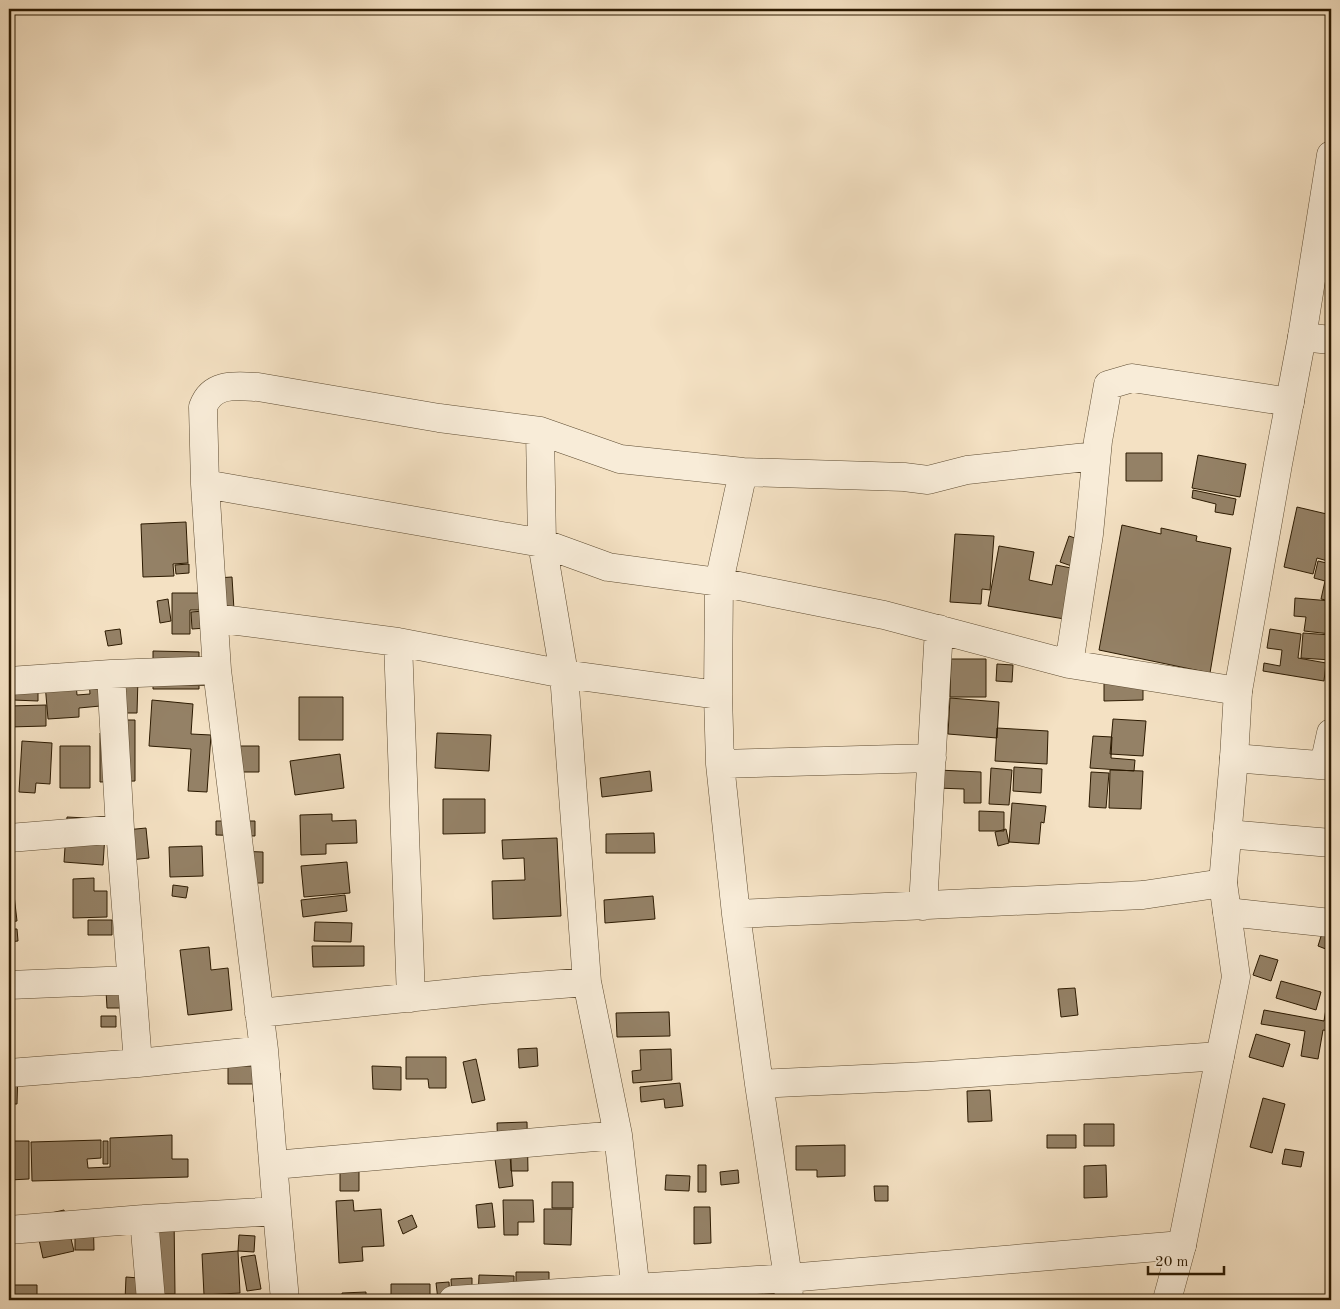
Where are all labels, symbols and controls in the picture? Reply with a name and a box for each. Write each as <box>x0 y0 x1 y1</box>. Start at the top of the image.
scale bar <box>1148 1244 1224 1276</box>
text: 20 m <box>1155 1255 1189 1270</box>

